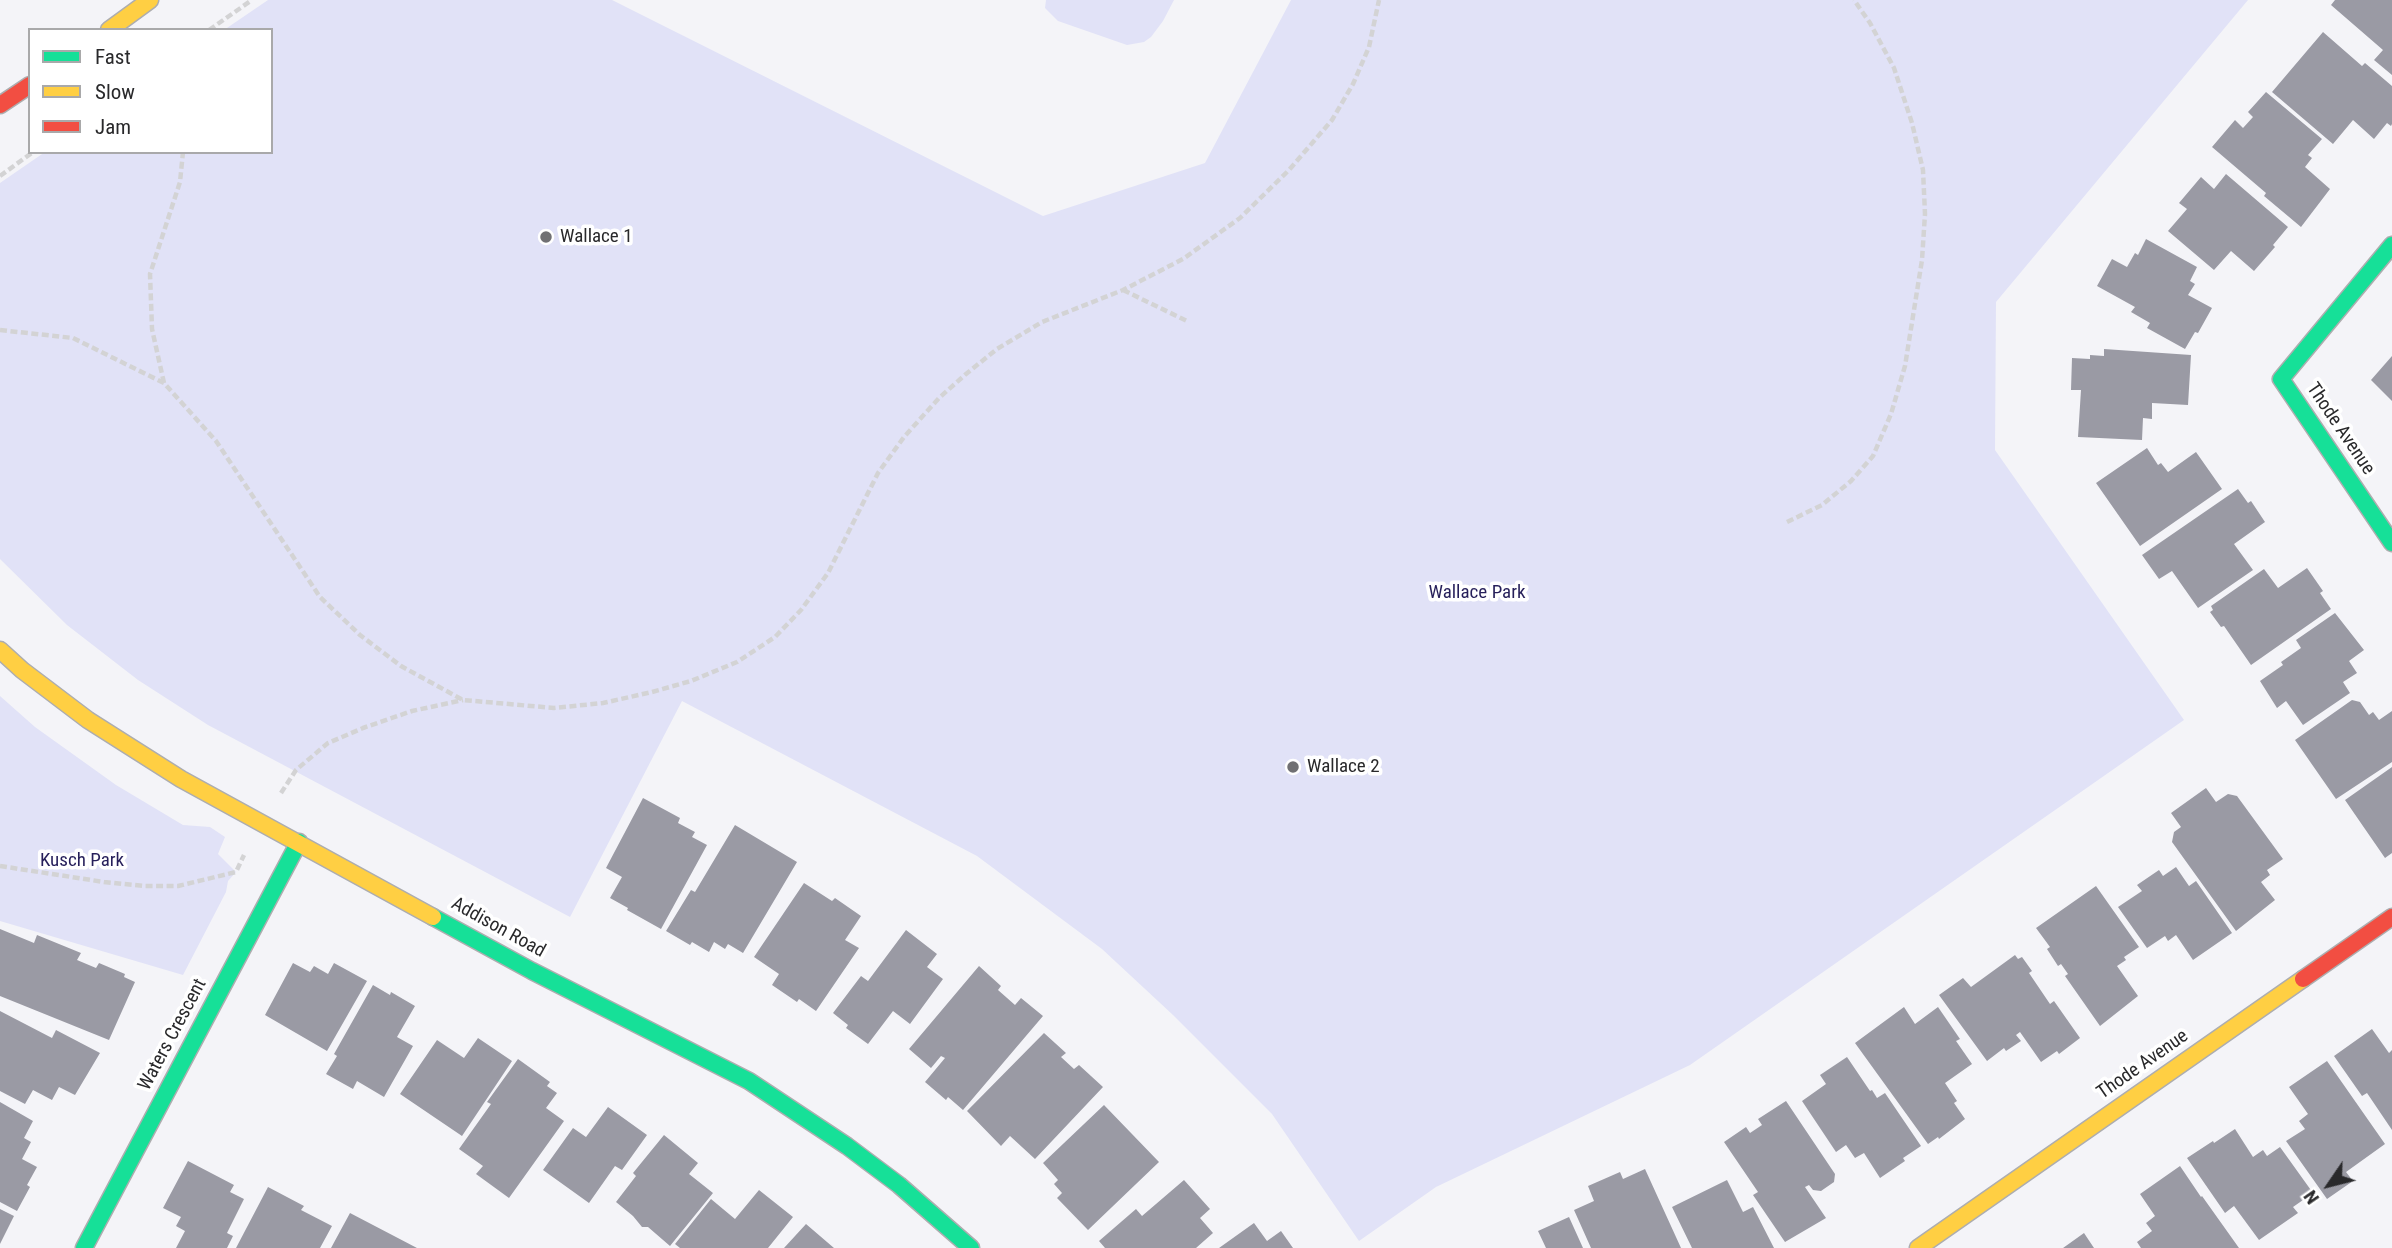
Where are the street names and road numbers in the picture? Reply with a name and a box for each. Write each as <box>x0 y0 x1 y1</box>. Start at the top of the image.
street label: Thode Avenue <box>2301 379 2379 479</box>
street label: Addison Road <box>447 893 549 963</box>
street label: Waters Crescent <box>134 975 212 1095</box>
street label: Thode Avenue <box>2093 1025 2193 1105</box>

